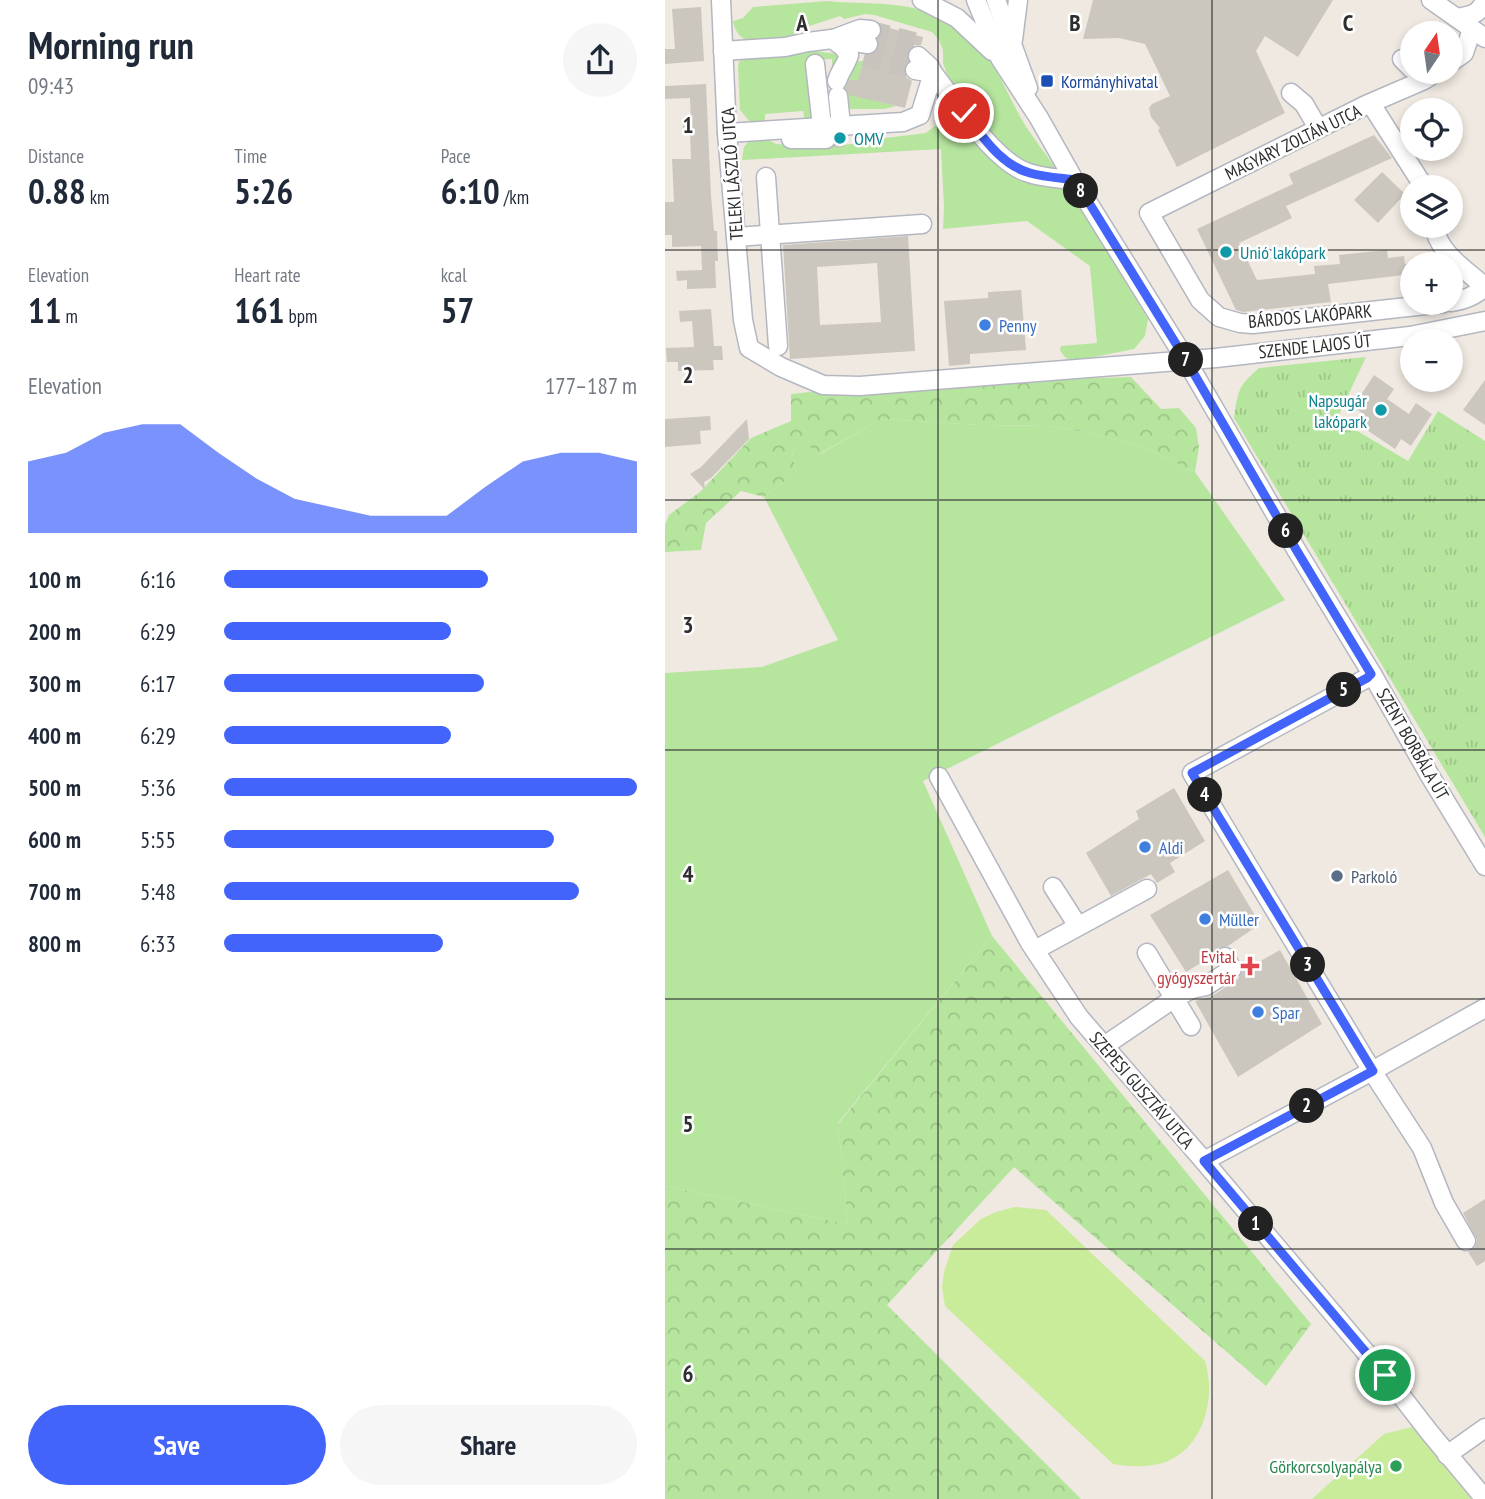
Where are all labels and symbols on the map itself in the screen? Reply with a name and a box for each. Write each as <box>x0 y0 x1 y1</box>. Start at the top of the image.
text: A <box>795 8 808 37</box>
text: B <box>1069 8 1081 37</box>
text: C <box>1343 8 1354 37</box>
north arrow <box>1400 21 1463 84</box>
place label: Kormányhivatal <box>1061 70 1159 93</box>
marker: Kormányhivatal <box>1039 73 1055 89</box>
pin <box>934 83 994 143</box>
street label: MAGYARY ZOLTÁN UTCA <box>1221 99 1365 185</box>
street label: TELEKI LÁSZLÓ UTCA <box>716 107 748 241</box>
text: 1 <box>683 110 694 139</box>
place label: OMV <box>854 127 884 150</box>
marker: OMV <box>832 130 848 146</box>
pin: 8 <box>1063 174 1099 208</box>
place label: Unió lakópark <box>1240 241 1326 264</box>
marker: Unió lakópark <box>1218 244 1234 260</box>
street label: BÁRDOS LAKÓPARK <box>1247 299 1373 333</box>
place label: Penny <box>999 314 1037 337</box>
marker: Penny <box>977 317 993 333</box>
street label: SZENDE LAJOS ÚT <box>1257 329 1373 363</box>
pin: 7 <box>1169 342 1203 378</box>
text: 2 <box>683 360 694 389</box>
place label: Napsugár lakópark <box>1308 389 1367 433</box>
marker: Napsugár lakópark <box>1373 402 1389 418</box>
pin: 6 <box>1269 514 1303 548</box>
text: 3 <box>683 610 694 639</box>
pin: 5 <box>1327 672 1361 708</box>
street label: SZENT BORBÁLA ÚT <box>1372 684 1454 804</box>
pin: 4 <box>1187 778 1223 812</box>
place label: Aldi <box>1159 836 1183 859</box>
marker: Aldi <box>1137 839 1153 855</box>
text: 4 <box>683 859 694 888</box>
place label: Parkoló <box>1351 865 1398 888</box>
marker: Parkoló <box>1329 868 1345 884</box>
place label: Müller <box>1219 908 1259 931</box>
marker: Müller <box>1197 911 1213 927</box>
place label: Evital gyógyszertár <box>1157 945 1237 989</box>
pin: 3 <box>1291 948 1325 982</box>
marker: Evital gyógyszertár <box>1242 958 1258 974</box>
place label: Spar <box>1272 1001 1300 1024</box>
marker: Spar <box>1250 1004 1266 1020</box>
street label: SZEPESI GUSZTÁV UTCA <box>1085 1027 1200 1154</box>
pin: 2 <box>1289 1088 1325 1124</box>
text: 5 <box>683 1109 694 1138</box>
pin: 1 <box>1239 1206 1273 1242</box>
pin <box>1355 1345 1415 1405</box>
text: 6 <box>683 1359 694 1388</box>
place label: Görkorcsolyapálya <box>1269 1455 1382 1478</box>
marker: Görkorcsolyapálya <box>1388 1458 1404 1474</box>

